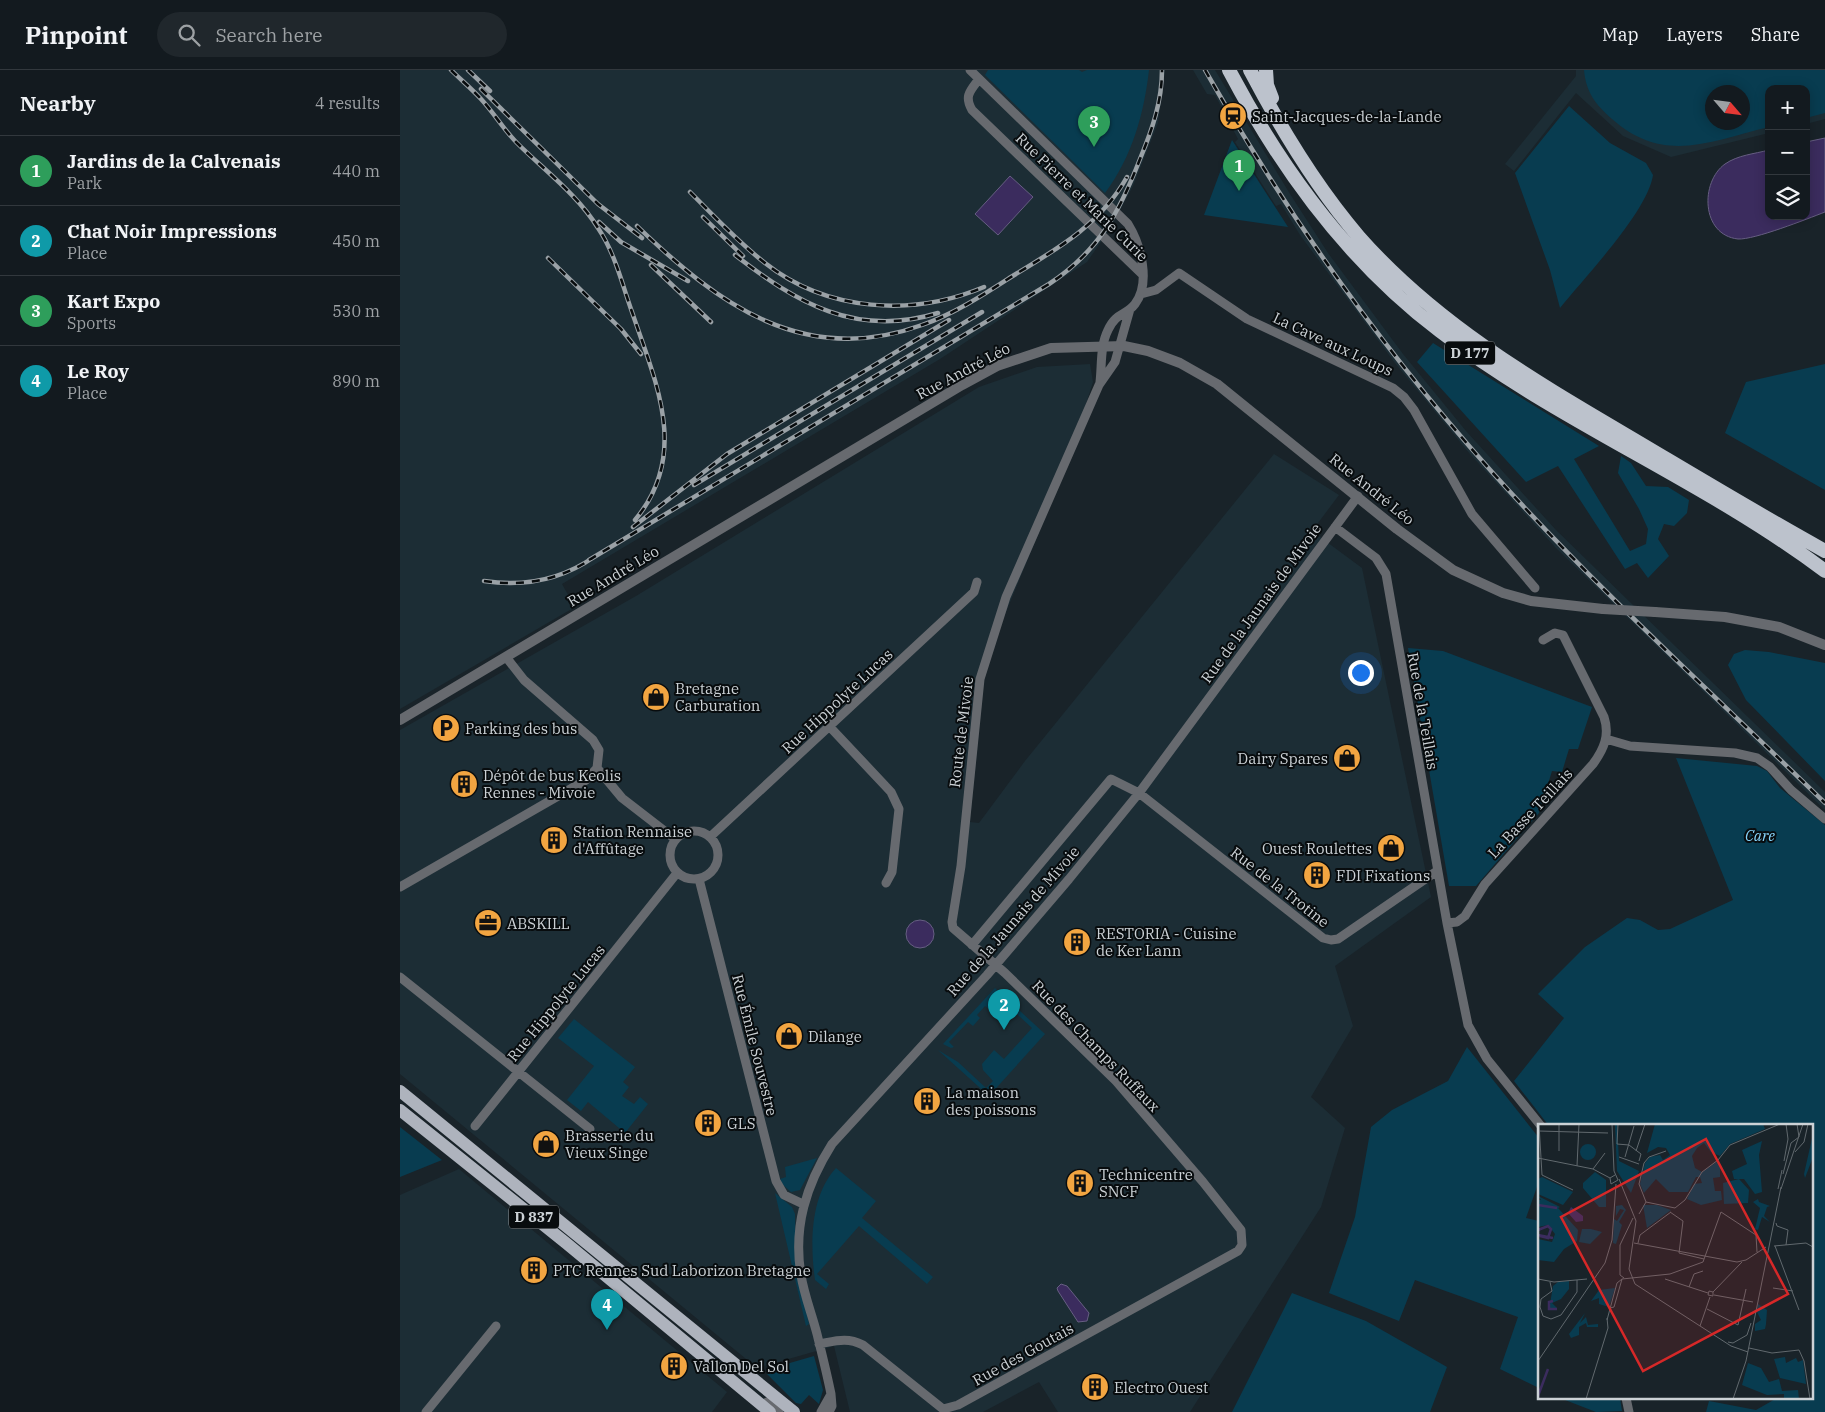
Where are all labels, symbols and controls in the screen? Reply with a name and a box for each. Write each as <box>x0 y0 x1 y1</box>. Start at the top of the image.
search box <box>157 12 507 57</box>
text: Pinpoint <box>25 19 127 51</box>
icon: search <box>175 21 203 49</box>
text: Search here <box>215 23 322 47</box>
text: Map <box>1602 23 1639 46</box>
text: Layers <box>1667 23 1723 46</box>
text: Share <box>1751 23 1800 46</box>
north arrow <box>1705 85 1750 130</box>
map controls <box>1765 85 1810 220</box>
button: + <box>1765 85 1810 130</box>
text: Nearby <box>20 89 96 117</box>
text: 4 results <box>315 93 380 113</box>
station icon: Saint-Jacques-de-la-Lande <box>1218 101 1248 131</box>
pin: 3 <box>1078 106 1110 147</box>
place label: Saint-Jacques-de-la-Lande <box>1252 107 1442 126</box>
street label: Rue Pierre et Marie Curie <box>1012 129 1152 265</box>
button: − <box>1765 130 1810 175</box>
text: Jardins de la Calvenais <box>67 149 281 173</box>
pin: 1 <box>1223 150 1255 191</box>
text: 1 <box>31 161 41 181</box>
text: 440 m <box>332 161 380 181</box>
text: Park <box>67 173 102 193</box>
button: layers <box>1765 175 1810 220</box>
text: Chat Noir Impressions <box>67 219 277 243</box>
text: 2 <box>31 231 41 251</box>
text: 450 m <box>332 231 380 251</box>
text: Place <box>67 243 107 263</box>
text: Kart Expo <box>67 289 160 313</box>
text: 3 <box>31 301 41 321</box>
text: 530 m <box>332 301 380 321</box>
street label: La Cave aux Loups <box>1270 308 1396 380</box>
text: Sports <box>67 313 116 333</box>
street label: Rue André Léo <box>913 338 1013 404</box>
road number: D 177 <box>1445 342 1495 364</box>
text: Le Roy <box>67 359 129 383</box>
text: 4 <box>31 371 41 391</box>
text: 890 m <box>332 371 380 391</box>
text: Place <box>67 383 107 403</box>
street label: Rue André Léo <box>1326 449 1418 529</box>
street label: Rue de la Jaunais de Mivoie <box>1197 519 1325 687</box>
street label: Rue André Léo <box>564 541 662 611</box>
street label: Rue Hippolyte Lucas <box>778 645 896 757</box>
street label: Rue de la Teillais <box>1403 651 1443 771</box>
your location <box>1348 660 1374 686</box>
street label: Route de Mivoie <box>945 675 977 789</box>
place label: Bretagne Carburation <box>675 679 761 715</box>
shop icon: Bretagne Carburation <box>641 682 671 712</box>
parking icon: Parking des bus <box>431 713 461 743</box>
place label: Parking des bus <box>465 719 577 738</box>
shop icon: Dairy Spares <box>1332 743 1362 773</box>
place label: Dairy Spares <box>1238 749 1328 768</box>
street label: La Basse Teillais <box>1483 764 1577 862</box>
place label: Dépôt de bus Keolis Rennes - Mivoie <box>483 766 621 802</box>
building icon: Dépôt de bus Keolis Rennes - Mivoie <box>449 769 479 799</box>
place label: Station Rennaise d'Affûtage <box>573 822 692 858</box>
building icon: Station Rennaise d'Affûtage <box>539 825 569 855</box>
park label: Care <box>1745 826 1775 845</box>
shop icon: Ouest Roulettes <box>1376 833 1406 863</box>
place label: Ouest Roulettes <box>1262 839 1372 858</box>
street label: Rue de la Jaunais de Mivoie <box>943 842 1083 1000</box>
street label: Rue de la Trotine <box>1227 843 1333 931</box>
building icon: FDI Fixations <box>1302 860 1332 890</box>
place label: FDI Fixations <box>1336 866 1430 885</box>
office icon: ABSKILL <box>473 908 503 938</box>
place label: ABSKILL <box>507 914 570 933</box>
place label: RESTORIA - Cuisine de Ker Lann <box>1096 924 1237 960</box>
building icon: RESTORIA - Cuisine de Ker Lann <box>1062 927 1092 957</box>
street label: Rue Hippolyte Lucas <box>503 941 609 1065</box>
street label: Rue Émile Souvestre <box>728 972 782 1118</box>
street label: Rue des Champs Ruffaux <box>1028 976 1164 1116</box>
pin: 2 <box>988 989 1020 1030</box>
shop icon: Dilange <box>774 1021 804 1051</box>
place label: Dilange <box>808 1027 862 1046</box>
place label: La maison des poissons <box>946 1083 1036 1119</box>
building icon: La maison des poissons <box>912 1086 942 1116</box>
building icon: GLS <box>693 1108 723 1138</box>
place label: GLS <box>727 1114 756 1133</box>
inset map <box>1538 1124 1812 1400</box>
place label: Brasserie du Vieux Singe <box>565 1126 654 1162</box>
shop icon: Brasserie du Vieux Singe <box>531 1129 561 1159</box>
place label: Technicentre SNCF <box>1099 1165 1193 1201</box>
building icon: Technicentre SNCF <box>1065 1168 1095 1198</box>
road number: D 837 <box>509 1206 559 1228</box>
building icon: PTC Rennes Sud Laborizon Bretagne <box>519 1255 549 1285</box>
place label: PTC Rennes Sud Laborizon Bretagne <box>553 1261 811 1280</box>
pin: 4 <box>591 1289 623 1330</box>
street label: Rue des Goutais <box>969 1318 1077 1390</box>
building icon: Vallon Del Sol <box>659 1351 689 1381</box>
place label: Vallon Del Sol <box>693 1357 789 1376</box>
building icon: Electro Ouest <box>1080 1372 1110 1402</box>
place label: Electro Ouest <box>1114 1378 1208 1397</box>

